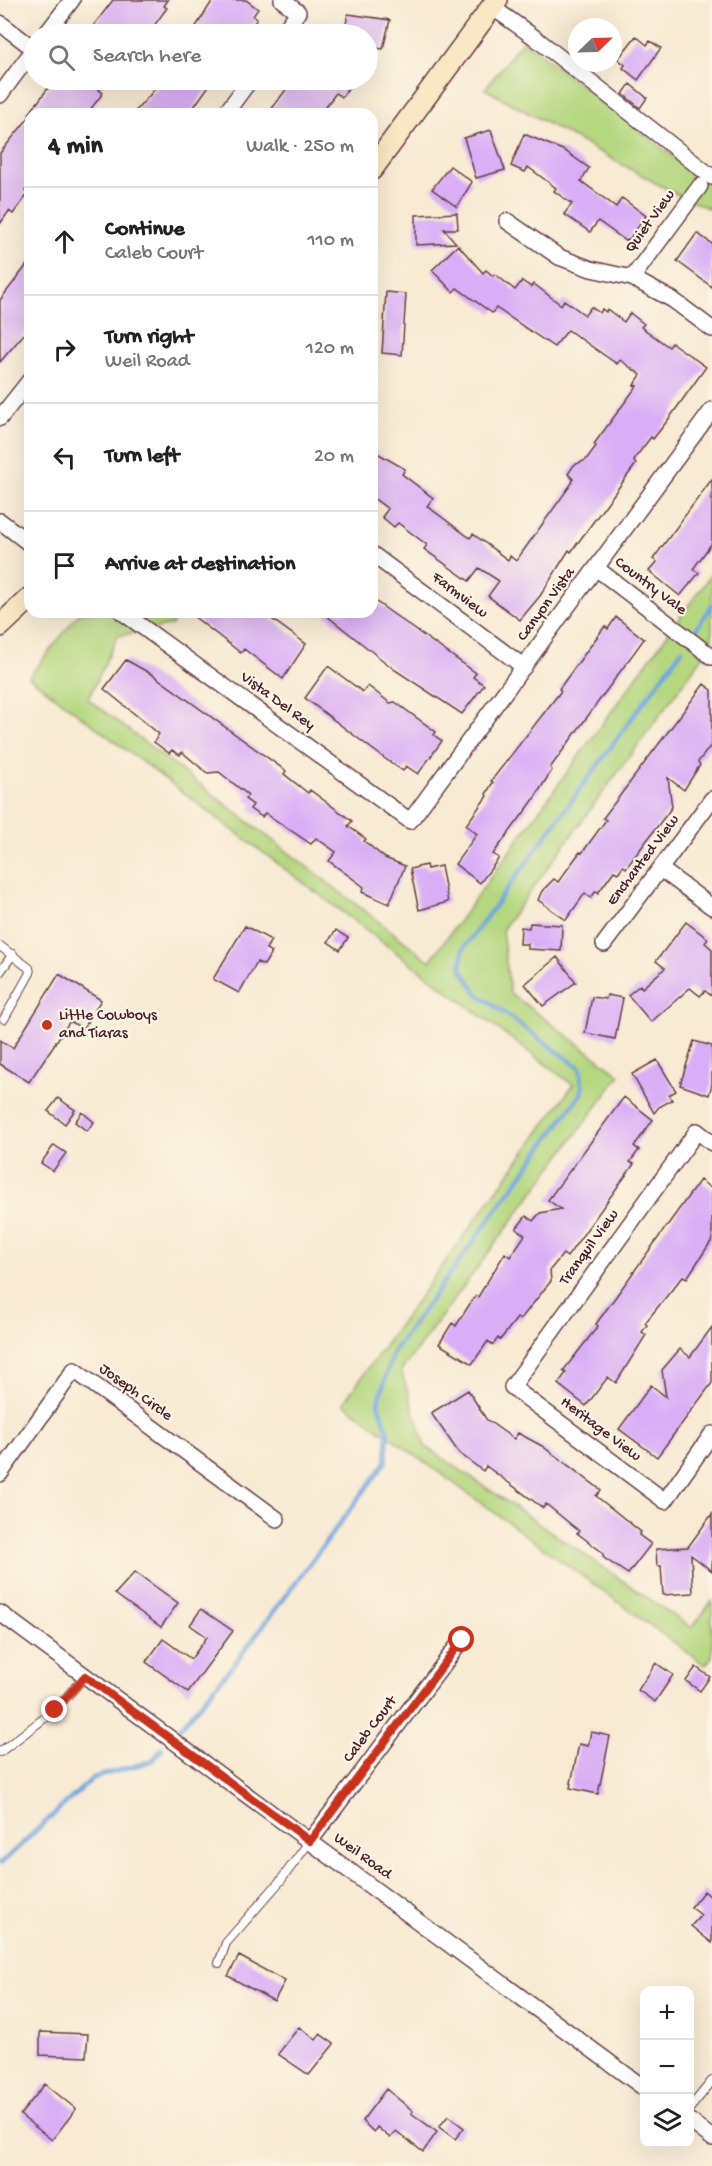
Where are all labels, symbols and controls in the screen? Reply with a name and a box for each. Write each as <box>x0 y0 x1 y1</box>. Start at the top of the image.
north arrow <box>568 18 622 72</box>
search box <box>24 24 378 90</box>
icon: search <box>45 41 78 74</box>
text: Search here <box>93 44 201 70</box>
text: 4 min <box>48 132 103 163</box>
text: Walk · 250 m <box>246 136 354 159</box>
street label: Quiet View <box>622 186 681 257</box>
text: Continue <box>105 217 185 243</box>
icon: ahead <box>48 225 81 258</box>
text: 110 m <box>308 230 354 253</box>
text: Caleb Court <box>105 243 203 266</box>
text: Turn right <box>105 325 193 351</box>
icon: right <box>48 333 81 366</box>
text: 120 m <box>306 338 354 361</box>
text: Weil Road <box>105 351 189 374</box>
icon: left <box>48 441 81 474</box>
text: Turn left <box>105 444 179 470</box>
text: 20 m <box>314 446 354 469</box>
icon: arrive <box>48 549 81 582</box>
text: Arrive at destination <box>105 552 295 578</box>
street label: Country Vale <box>610 554 690 621</box>
street label: Canyon Vista <box>514 564 581 646</box>
street label: Farmview <box>426 568 491 624</box>
street label: Vista Del Rey <box>235 668 318 736</box>
street label: Enchanted View <box>604 811 685 910</box>
place label: Little Cowboys and Tiaras <box>59 1007 158 1044</box>
marker: Little Cowboys and Tiaras <box>40 1018 54 1032</box>
street label: Tranquil View <box>556 1206 624 1290</box>
street label: Joseph Circle <box>95 1360 176 1426</box>
street label: Heritage View <box>556 1393 645 1467</box>
route start <box>448 1626 474 1652</box>
street label: Caleb Court <box>340 1692 403 1767</box>
route end <box>41 1696 67 1722</box>
street label: Weil Road <box>329 1829 396 1886</box>
map controls <box>640 1986 694 2148</box>
button: + <box>640 1986 694 2040</box>
button: − <box>640 2040 694 2094</box>
button: layers <box>640 2094 694 2148</box>

